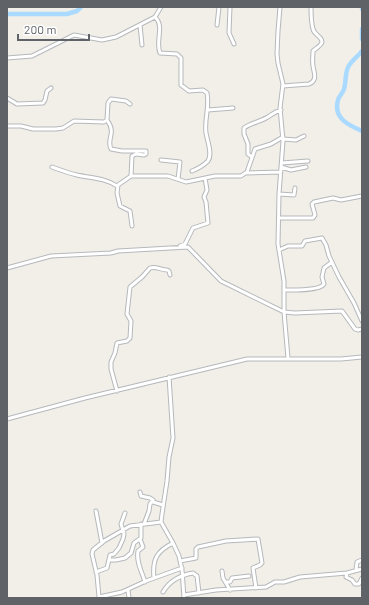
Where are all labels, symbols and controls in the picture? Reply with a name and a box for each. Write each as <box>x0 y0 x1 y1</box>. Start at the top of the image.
scale bar <box>18 16 89 42</box>
text: 200 m <box>24 22 56 36</box>

